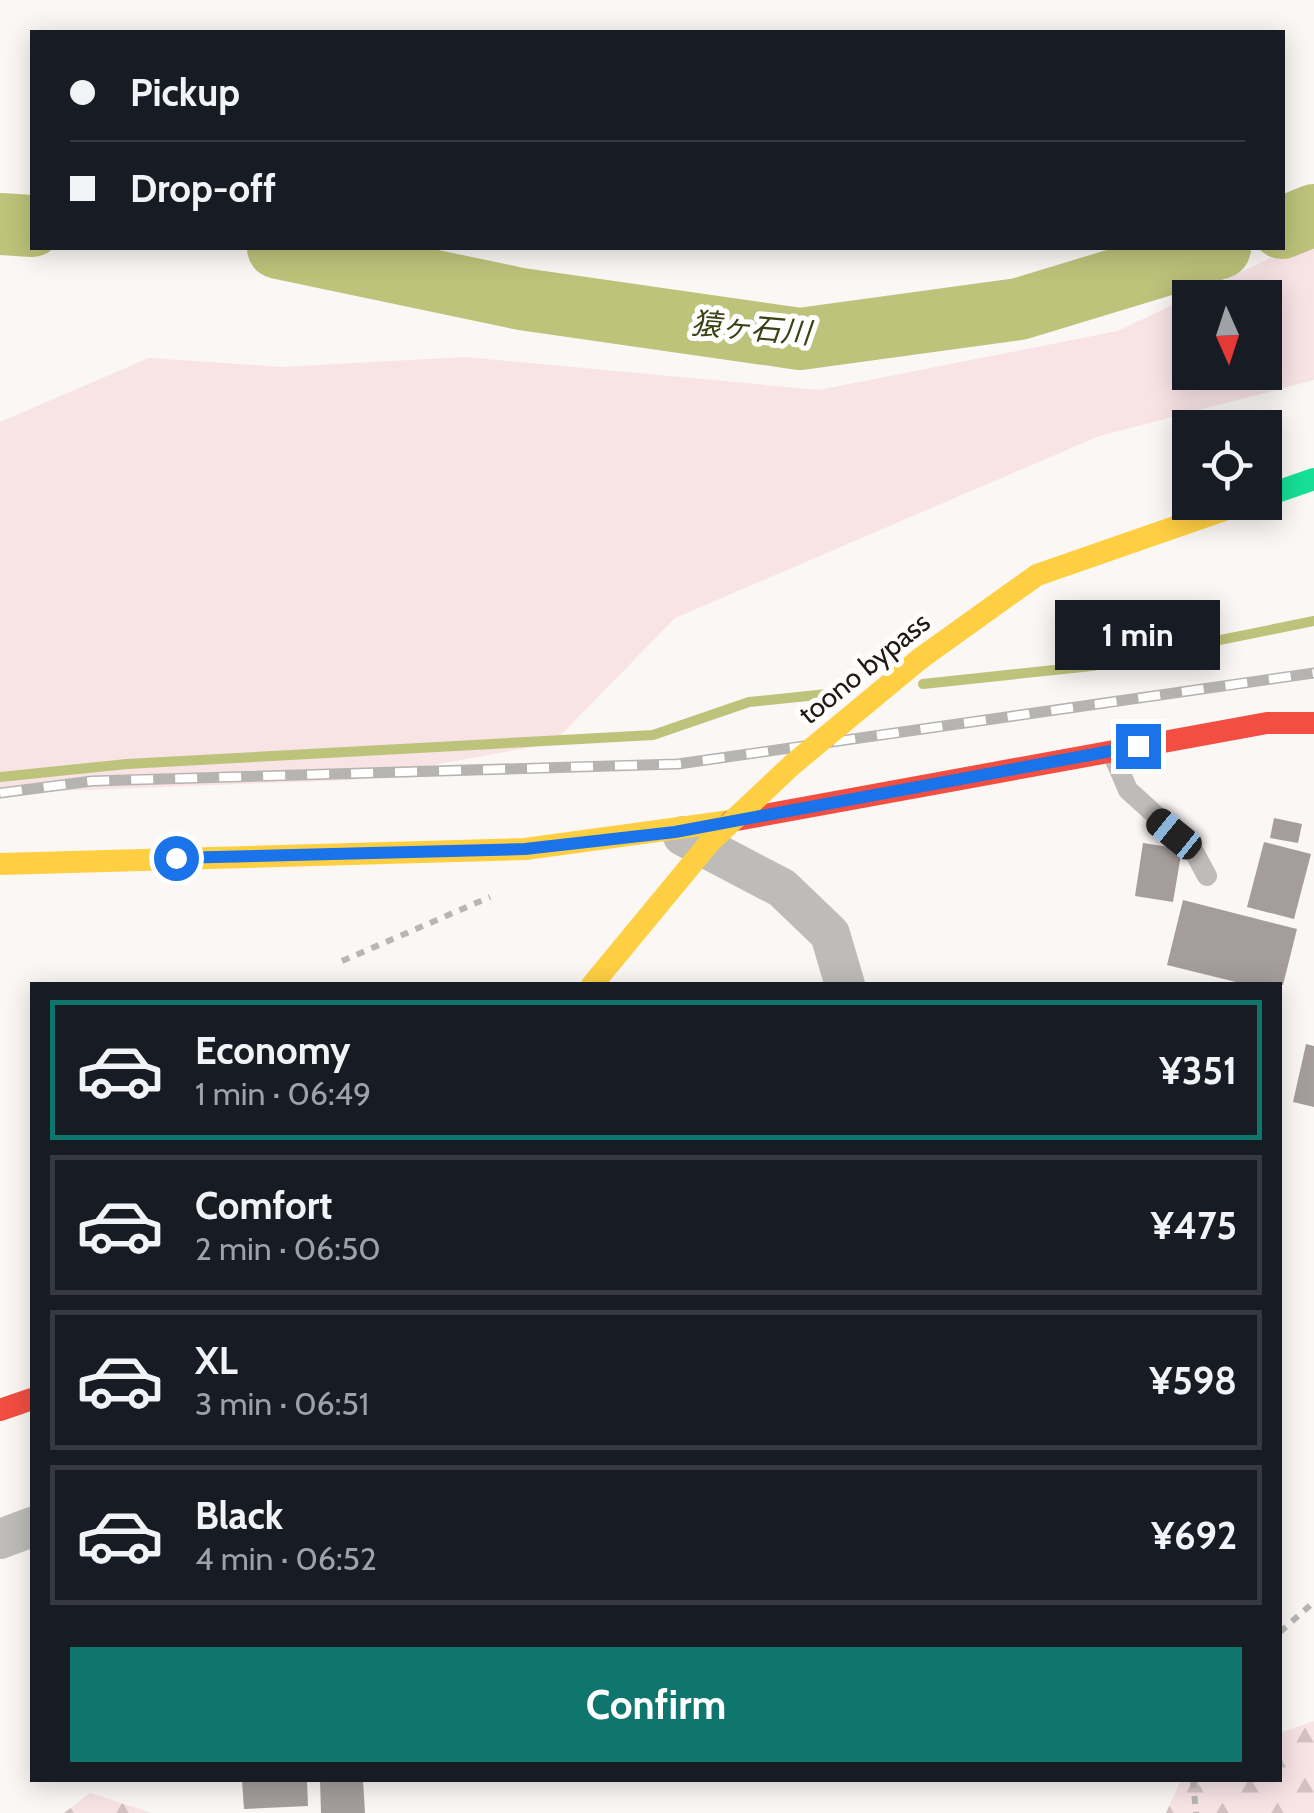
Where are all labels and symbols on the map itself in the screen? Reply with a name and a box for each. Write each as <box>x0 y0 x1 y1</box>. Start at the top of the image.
north arrow <box>1172 280 1282 390</box>
water label: 猿ヶ石川 <box>690 304 815 352</box>
callout: 1 min <box>1056 601 1220 671</box>
street label: toono bypass <box>791 605 937 731</box>
route end <box>1116 724 1161 769</box>
car <box>1141 803 1207 865</box>
route start <box>154 836 199 881</box>

